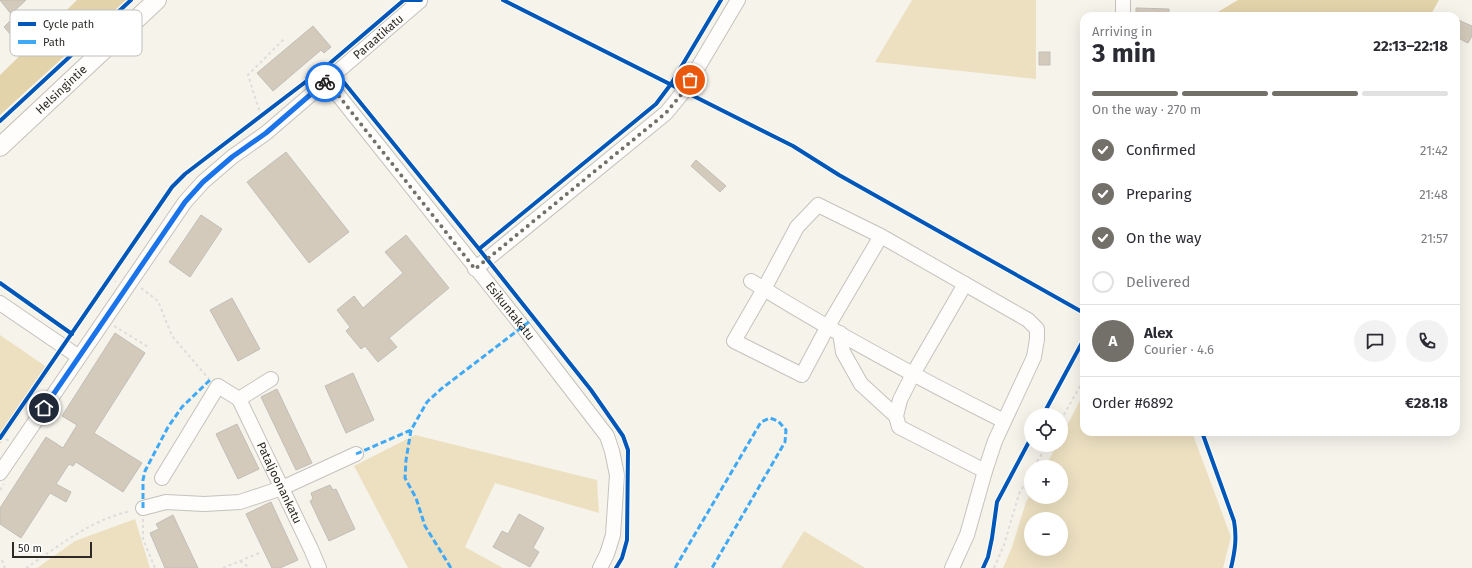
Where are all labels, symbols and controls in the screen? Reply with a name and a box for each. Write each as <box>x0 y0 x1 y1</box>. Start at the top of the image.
legend <box>10 10 142 56</box>
street label: Paraatikatu <box>350 11 406 62</box>
text: Cycle path <box>43 18 94 31</box>
text: Arriving in <box>1092 24 1152 39</box>
text: Path <box>43 36 65 49</box>
text: 22:13–22:18 <box>1373 37 1448 55</box>
text: 3 min <box>1092 38 1156 69</box>
street label: Helsingintie <box>33 62 90 117</box>
courier <box>305 62 345 102</box>
pin <box>673 63 707 97</box>
icon: bag <box>679 69 701 91</box>
icon: bike <box>314 71 336 93</box>
text: On the way · 270 m <box>1092 102 1201 117</box>
icon: check <box>1092 139 1114 161</box>
text: Confirmed <box>1126 141 1196 159</box>
text: 21:42 <box>1420 143 1448 158</box>
icon: check <box>1092 183 1114 205</box>
text: Preparing <box>1126 185 1191 203</box>
text: 21:48 <box>1419 187 1448 202</box>
icon: check <box>1092 227 1114 249</box>
text: On the way <box>1126 229 1201 247</box>
text: 21:57 <box>1421 231 1448 246</box>
text: Delivered <box>1126 273 1190 291</box>
street label: Esikuntakatu <box>483 279 537 343</box>
button: chat <box>1354 320 1396 362</box>
button: phone <box>1406 320 1448 362</box>
text: Alex <box>1144 324 1173 342</box>
text: A <box>1109 332 1117 350</box>
text: Courier · 4.6 <box>1144 342 1214 357</box>
pin <box>27 391 61 425</box>
text: Order #6892 <box>1092 394 1173 412</box>
text: €28.18 <box>1405 394 1448 412</box>
icon: home <box>33 397 55 419</box>
map controls <box>1024 408 1068 556</box>
button: locate <box>1024 408 1068 452</box>
street label: Pataljoonankatu <box>254 440 305 526</box>
button: + <box>1024 460 1068 504</box>
button: − <box>1024 512 1068 556</box>
scale bar <box>12 540 92 559</box>
text: 50 m <box>18 542 42 555</box>

